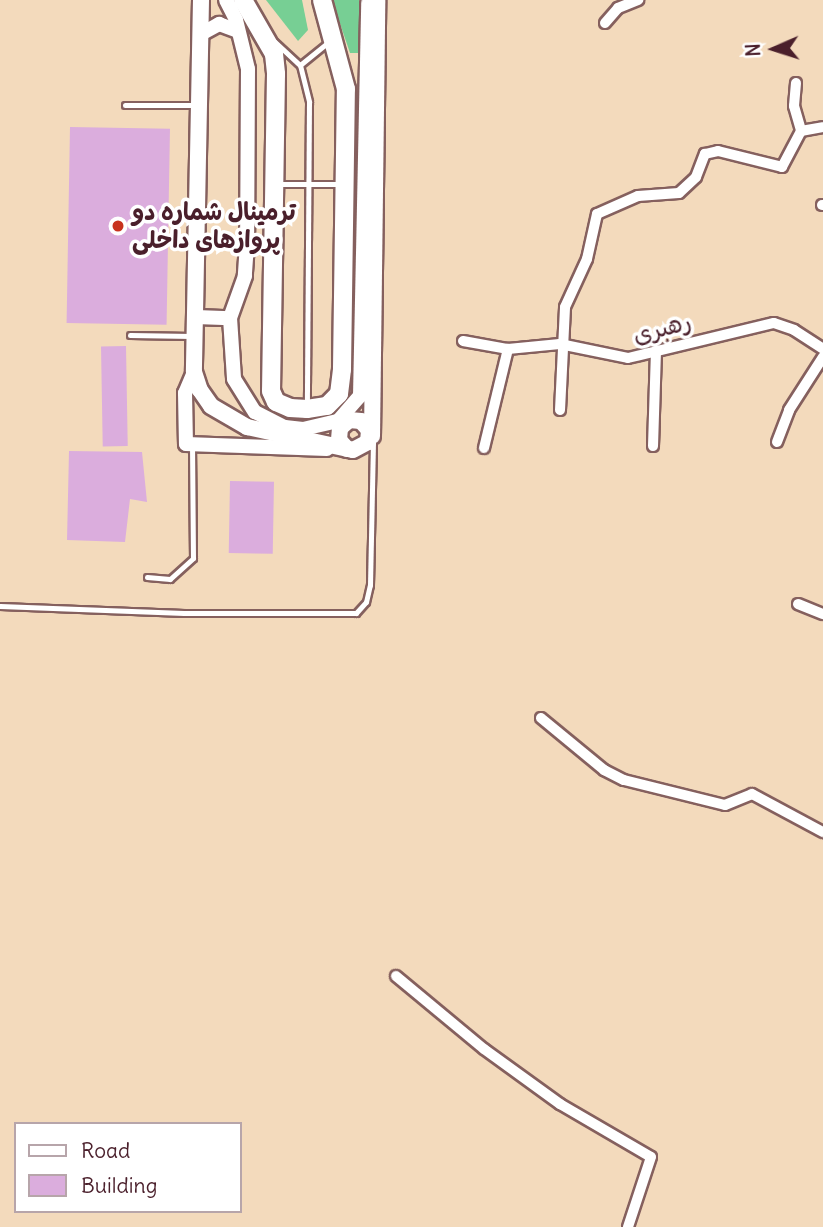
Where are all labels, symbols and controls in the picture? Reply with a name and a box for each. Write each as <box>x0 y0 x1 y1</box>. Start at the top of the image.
north arrow <box>739 14 809 84</box>
text: N <box>741 43 765 57</box>
place label: ترمینال شماره دو پروازهای داخلی <box>132 198 296 254</box>
marker: ترمینال شماره دو پروازهای داخلی <box>110 218 126 234</box>
street label: رهبری <box>630 307 694 349</box>
legend <box>14 1122 242 1213</box>
text: Road <box>81 1137 130 1164</box>
text: Building <box>81 1172 157 1199</box>

